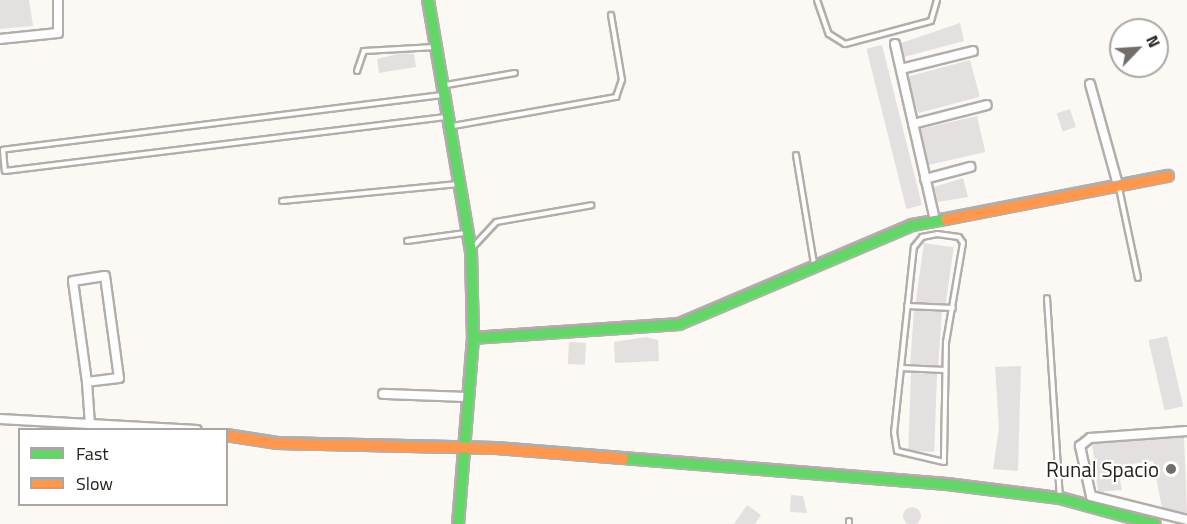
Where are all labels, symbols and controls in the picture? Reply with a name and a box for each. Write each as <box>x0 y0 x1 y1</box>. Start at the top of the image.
north arrow <box>1109 18 1169 78</box>
text: N <box>1140 31 1167 51</box>
legend <box>18 428 228 506</box>
text: Fast <box>76 440 109 467</box>
place label: Runal Spacio <box>1046 456 1159 482</box>
marker: Runal Spacio <box>1164 462 1178 476</box>
text: Slow <box>76 470 113 497</box>

